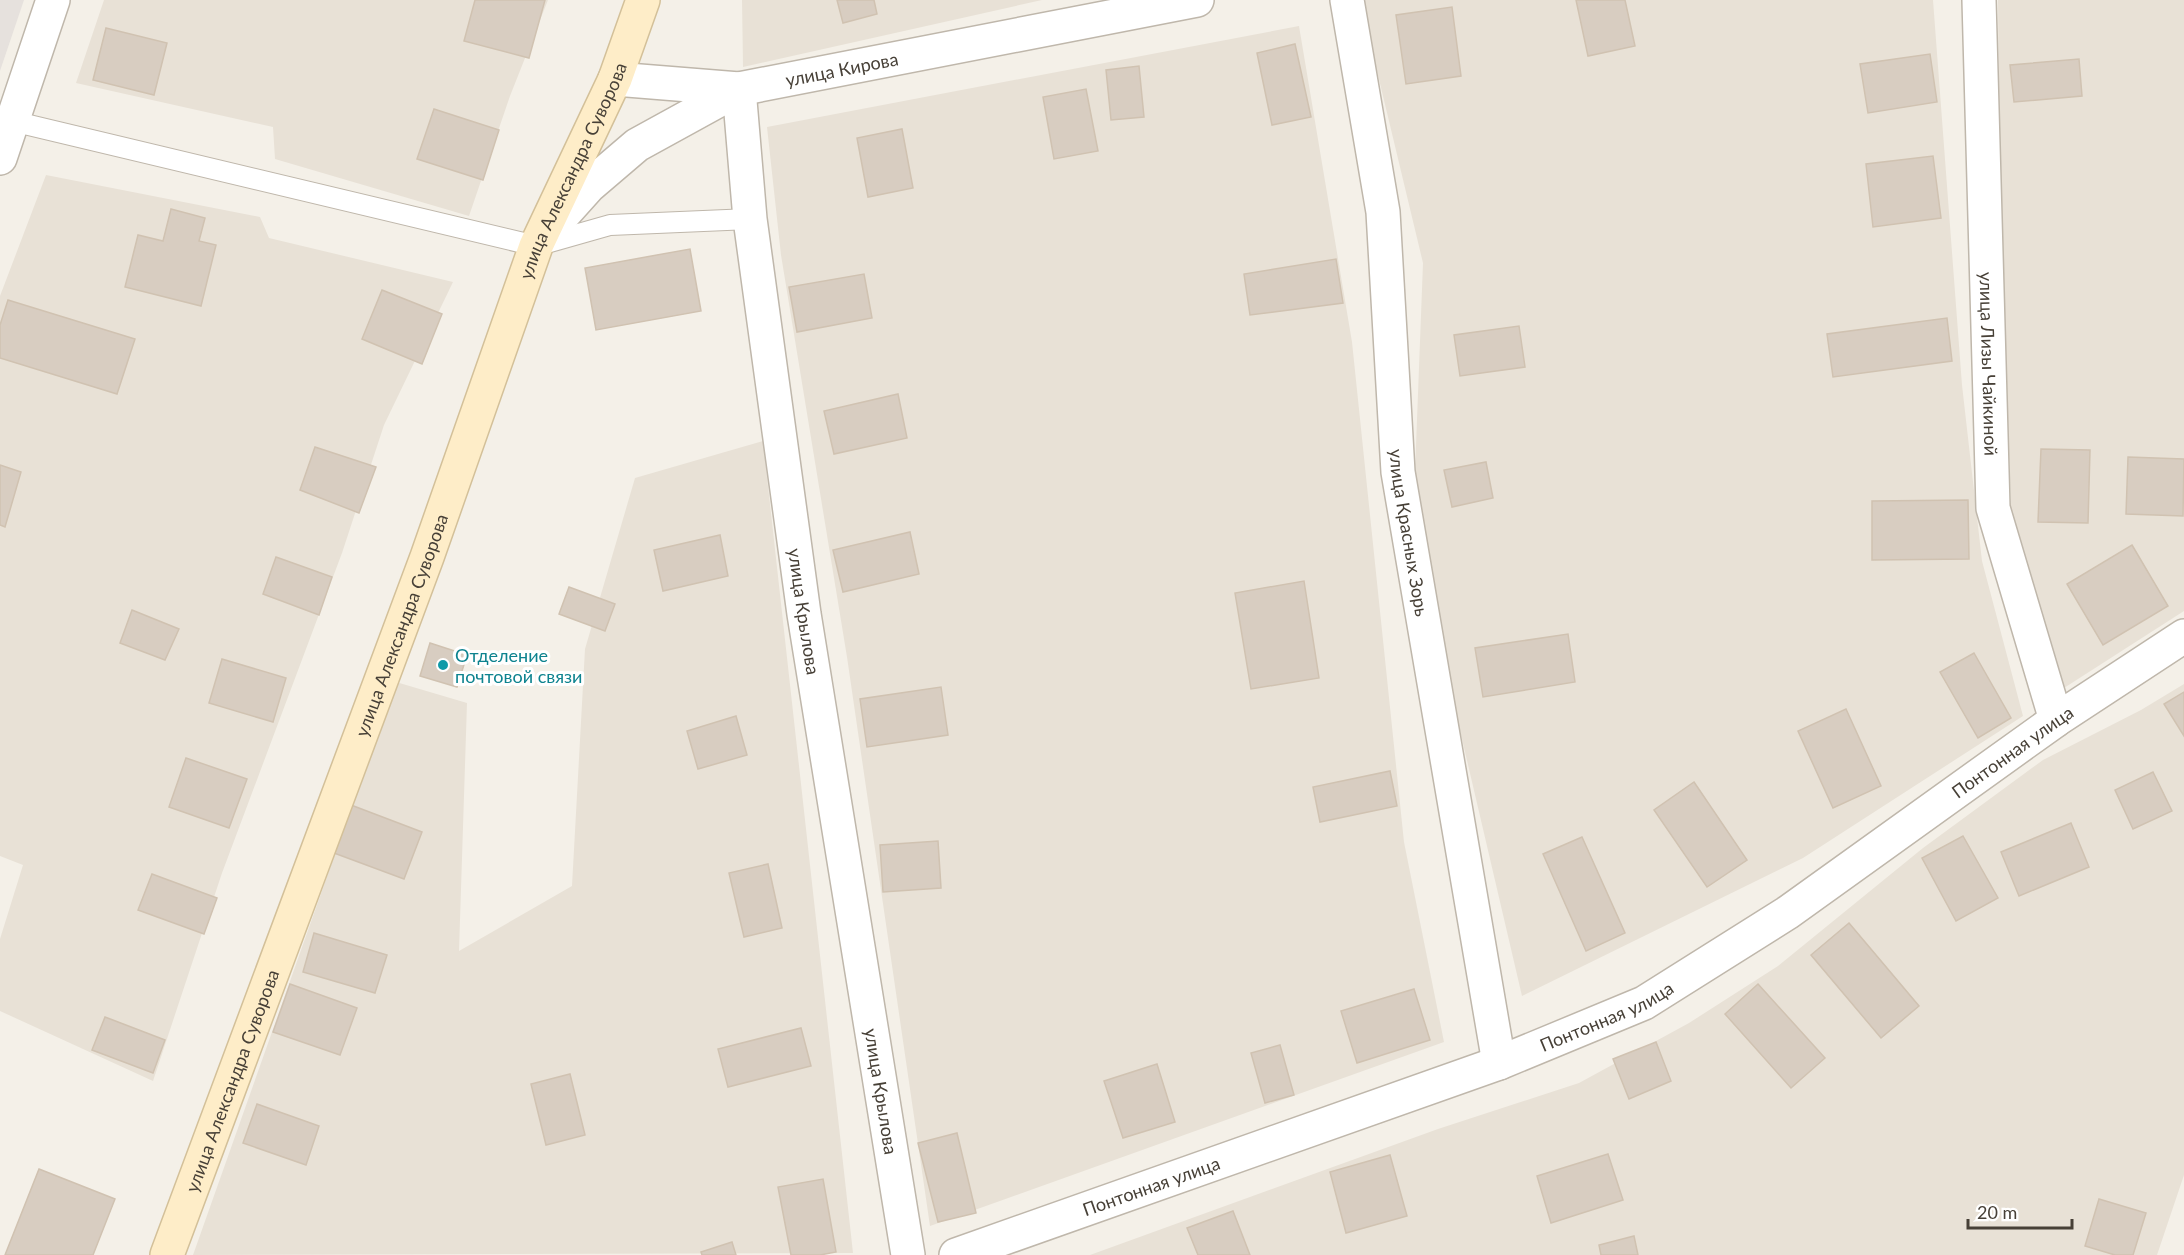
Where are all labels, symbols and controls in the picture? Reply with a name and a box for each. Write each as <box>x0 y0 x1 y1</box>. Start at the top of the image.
street label: улица Кирова <box>784 47 900 91</box>
street label: улица Александра Суворова <box>514 59 631 282</box>
street label: улица Лизы Чайкиной <box>1975 272 2003 456</box>
street label: улица Красных Зорь <box>1386 448 1434 618</box>
street label: улица Александра Суворова <box>350 511 452 740</box>
street label: улица Крылова <box>784 547 825 676</box>
place label: Отделение почтовой связи <box>455 644 582 687</box>
marker: Отделение почтовой связи <box>436 658 450 672</box>
street label: Понтонная улица <box>1947 701 2077 802</box>
street label: улица Александра Суворова <box>180 966 283 1195</box>
street label: Понтонная улица <box>1536 977 1677 1056</box>
street label: улица Крылова <box>860 1027 902 1156</box>
street label: Понтонная улица <box>1080 1152 1223 1220</box>
scale bar <box>1968 1192 2072 1230</box>
text: 20 m <box>1977 1201 2017 1223</box>

